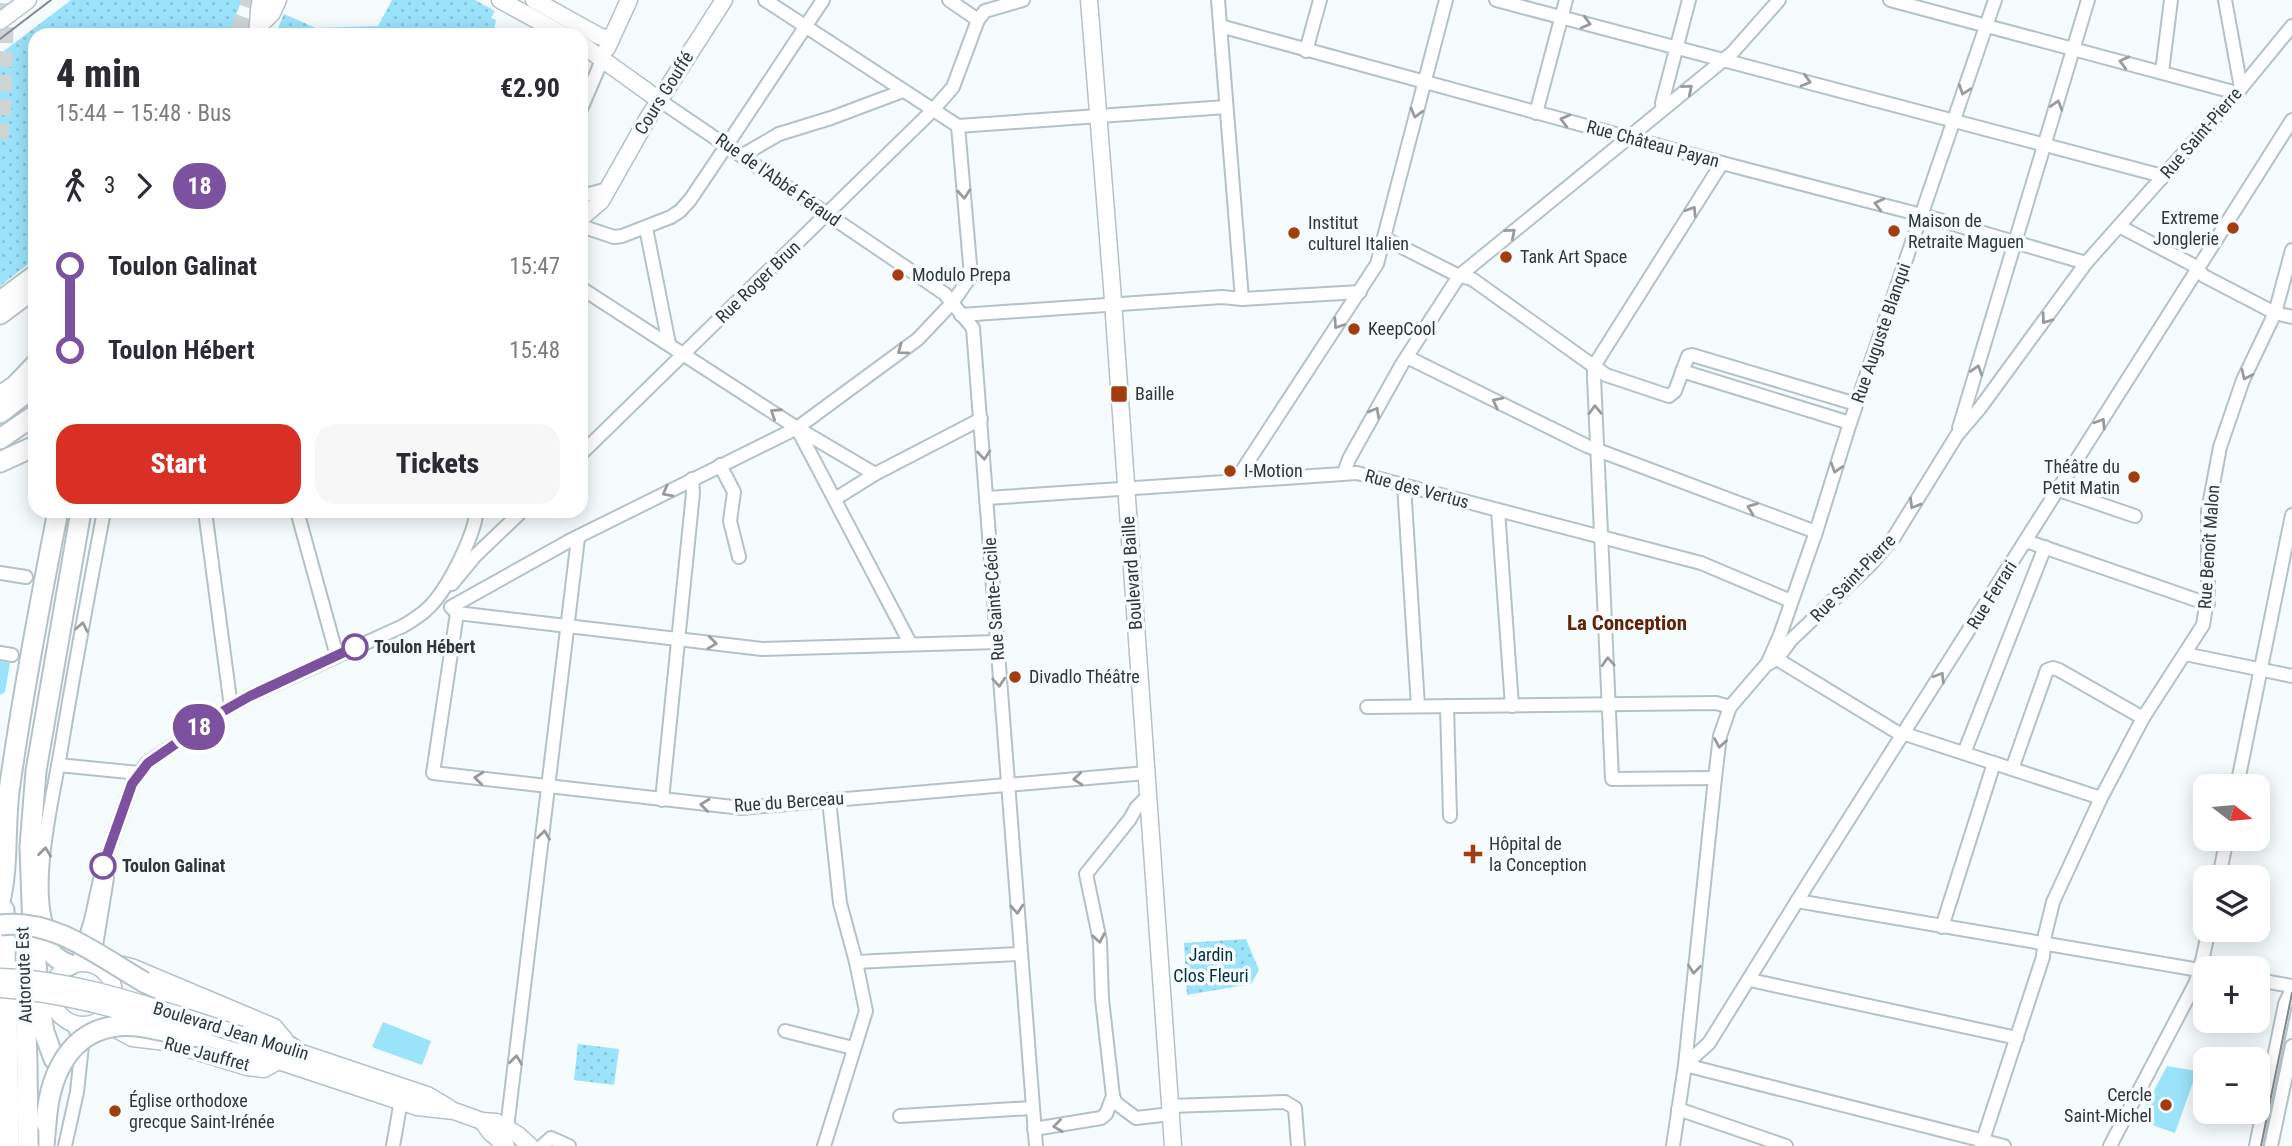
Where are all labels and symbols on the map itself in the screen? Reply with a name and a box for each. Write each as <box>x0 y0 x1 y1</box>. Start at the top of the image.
one-way arrow <box>1580 15 1592 29</box>
street label: Cours Gouffé <box>630 47 697 138</box>
one-way arrow <box>2118 56 2130 70</box>
one-way arrow <box>1800 73 1812 87</box>
one-way arrow <box>1958 83 1972 95</box>
street label: Rue Saint-Pierre <box>2156 83 2246 182</box>
one-way arrow <box>1679 85 1692 97</box>
one-way arrow <box>2048 99 2063 111</box>
one-way arrow <box>1410 107 1424 119</box>
one-way arrow <box>1559 114 1571 128</box>
street label: Rue Château Payan <box>1584 116 1722 171</box>
street label: Rue de l'Abbé Féraud <box>712 129 845 231</box>
one-way arrow <box>956 188 971 199</box>
one-way arrow <box>1873 198 1885 212</box>
one-way arrow <box>1683 205 1696 218</box>
place label: Extreme Jonglerie <box>2153 207 2219 249</box>
place label: Maison de Retraite Maguen <box>1908 210 2024 252</box>
place label: Institut culturel Italien <box>1308 212 1409 254</box>
marker: Extreme Jonglerie <box>2225 220 2241 236</box>
marker: Maison de Retraite Maguen <box>1886 223 1902 239</box>
marker: Institut culturel Italien <box>1286 225 1302 241</box>
one-way arrow <box>1504 228 1516 241</box>
street label: Rue Roger Brun <box>711 236 804 327</box>
place label: Tank Art Space <box>1520 246 1627 267</box>
marker: Tank Art Space <box>1498 249 1514 265</box>
street label: Rue Auguste Blanqui <box>1847 260 1914 406</box>
place label: Modulo Prepa <box>912 264 1011 285</box>
marker: Modulo Prepa <box>890 267 906 283</box>
one-way arrow <box>2042 311 2054 323</box>
one-way arrow <box>1333 316 1346 329</box>
place label: KeepCool <box>1368 318 1436 339</box>
marker: KeepCool <box>1346 321 1362 337</box>
one-way arrow <box>898 341 910 354</box>
one-way arrow <box>1969 364 1984 376</box>
one-way arrow <box>2240 368 2254 380</box>
place label: Baille <box>1135 383 1174 404</box>
marker: Baille <box>1109 384 1129 404</box>
one-way arrow <box>1492 396 1504 410</box>
one-way arrow <box>1587 405 1603 415</box>
one-way arrow <box>1367 407 1380 419</box>
one-way arrow <box>770 409 783 422</box>
one-way arrow <box>2092 418 2105 431</box>
one-way arrow <box>976 450 991 461</box>
place label: Théâtre du Petit Matin <box>2042 456 2120 498</box>
place label: I-Motion <box>1244 460 1303 481</box>
one-way arrow <box>1829 461 1844 473</box>
marker: I-Motion <box>1222 463 1238 479</box>
street label: Rue des Vertus <box>1363 465 1471 512</box>
marker: Théâtre du Petit Matin <box>2126 469 2142 485</box>
one-way arrow <box>662 484 674 498</box>
street label: Rue Benoît Malon <box>2194 484 2223 610</box>
one-way arrow <box>1909 496 1922 509</box>
one-way arrow <box>1747 502 1759 516</box>
street label: Boulevard Baille <box>1117 516 1146 631</box>
street label: Rue Saint-Pierre <box>1806 530 1900 626</box>
street label: Rue Sainte-Cécile <box>979 537 1008 661</box>
street label: Rue Ferrari <box>1962 557 2021 633</box>
district label: La Conception <box>1567 611 1687 635</box>
one-way arrow <box>74 621 89 633</box>
marker: Toulon Hébert <box>342 634 368 660</box>
place label: Toulon Hébert <box>374 636 476 657</box>
one-way arrow <box>706 636 718 651</box>
one-way arrow <box>1600 656 1615 667</box>
place label: Divadlo Théâtre <box>1029 666 1140 687</box>
marker: Divadlo Théâtre <box>1007 669 1023 685</box>
one-way arrow <box>1931 672 1944 685</box>
one-way arrow <box>992 677 1007 688</box>
line badge: 18 <box>168 704 230 750</box>
one-way arrow <box>1713 737 1728 749</box>
one-way arrow <box>474 771 485 786</box>
one-way arrow <box>1073 771 1084 786</box>
north arrow <box>2193 774 2270 850</box>
street label: Rue du Berceau <box>733 787 845 816</box>
one-way arrow <box>700 797 711 812</box>
one-way arrow <box>536 829 551 840</box>
place label: Hôpital de la Conception <box>1489 833 1587 875</box>
marker: Hôpital de la Conception <box>1463 844 1483 864</box>
one-way arrow <box>38 846 53 857</box>
marker: Toulon Galinat <box>90 853 116 879</box>
place label: Toulon Galinat <box>122 855 226 876</box>
one-way arrow <box>1009 903 1024 914</box>
street label: Autoroute Est <box>11 926 36 1024</box>
one-way arrow <box>1090 932 1105 944</box>
park label: Jardin Clos Fleuri <box>1173 944 1249 986</box>
one-way arrow <box>1686 963 1701 975</box>
street label: Boulevard Jean Moulin <box>151 997 311 1064</box>
street label: Rue Jauffret <box>162 1032 252 1075</box>
one-way arrow <box>508 1055 523 1066</box>
place label: Cercle Saint-Michel <box>2064 1084 2152 1126</box>
place label: Église orthodoxe grecque Saint-Irénée <box>129 1090 275 1132</box>
marker: Cercle Saint-Michel <box>2158 1097 2174 1113</box>
marker: Église orthodoxe grecque Saint-Irénée <box>107 1103 123 1119</box>
one-way arrow <box>1052 1118 1064 1133</box>

